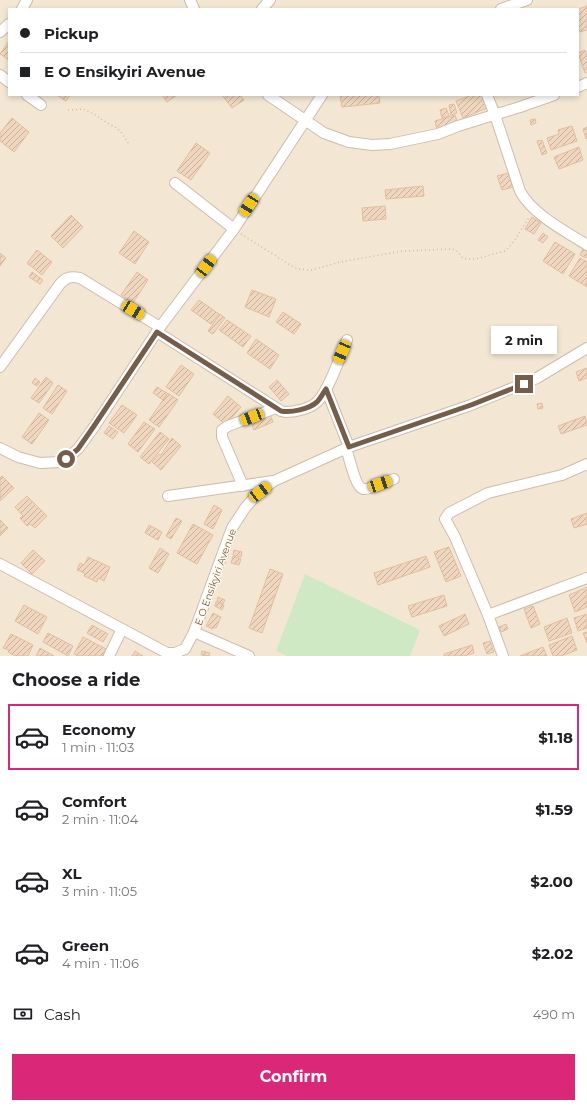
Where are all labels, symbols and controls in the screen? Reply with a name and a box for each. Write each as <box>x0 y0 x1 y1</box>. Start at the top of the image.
text: Pickup <box>44 24 99 43</box>
text: E O Ensikyiri Avenue <box>44 62 206 81</box>
car <box>237 192 261 218</box>
car <box>194 253 218 279</box>
car <box>120 299 146 321</box>
callout: 2 min <box>491 326 557 354</box>
text: 2 min <box>505 332 543 348</box>
car <box>332 339 352 365</box>
route end <box>515 375 533 393</box>
car <box>239 407 265 427</box>
route start <box>57 450 75 468</box>
car <box>367 474 393 494</box>
car <box>247 480 273 504</box>
street label: E O Ensikyiri Avenue <box>192 527 239 627</box>
text: Choose a ride <box>12 669 140 691</box>
icon: car <box>14 719 50 755</box>
text: Economy <box>62 720 135 739</box>
text: $1.18 <box>538 728 573 747</box>
text: 1 min · 11:03 <box>62 739 134 755</box>
icon: car <box>14 791 50 827</box>
text: Comfort <box>62 792 127 811</box>
text: $1.59 <box>535 800 573 819</box>
text: 2 min · 11:04 <box>62 811 138 827</box>
icon: car <box>14 863 50 899</box>
text: XL <box>62 864 81 883</box>
text: $2.00 <box>530 872 573 891</box>
text: 3 min · 11:05 <box>62 883 137 899</box>
icon: car <box>14 935 50 971</box>
text: Green <box>62 936 109 955</box>
text: $2.02 <box>532 944 573 963</box>
text: 4 min · 11:06 <box>62 955 139 971</box>
icon: cash <box>12 1003 34 1025</box>
text: Cash <box>44 1005 81 1024</box>
text: 490 m <box>533 1006 575 1022</box>
button: Confirm <box>12 1054 575 1100</box>

